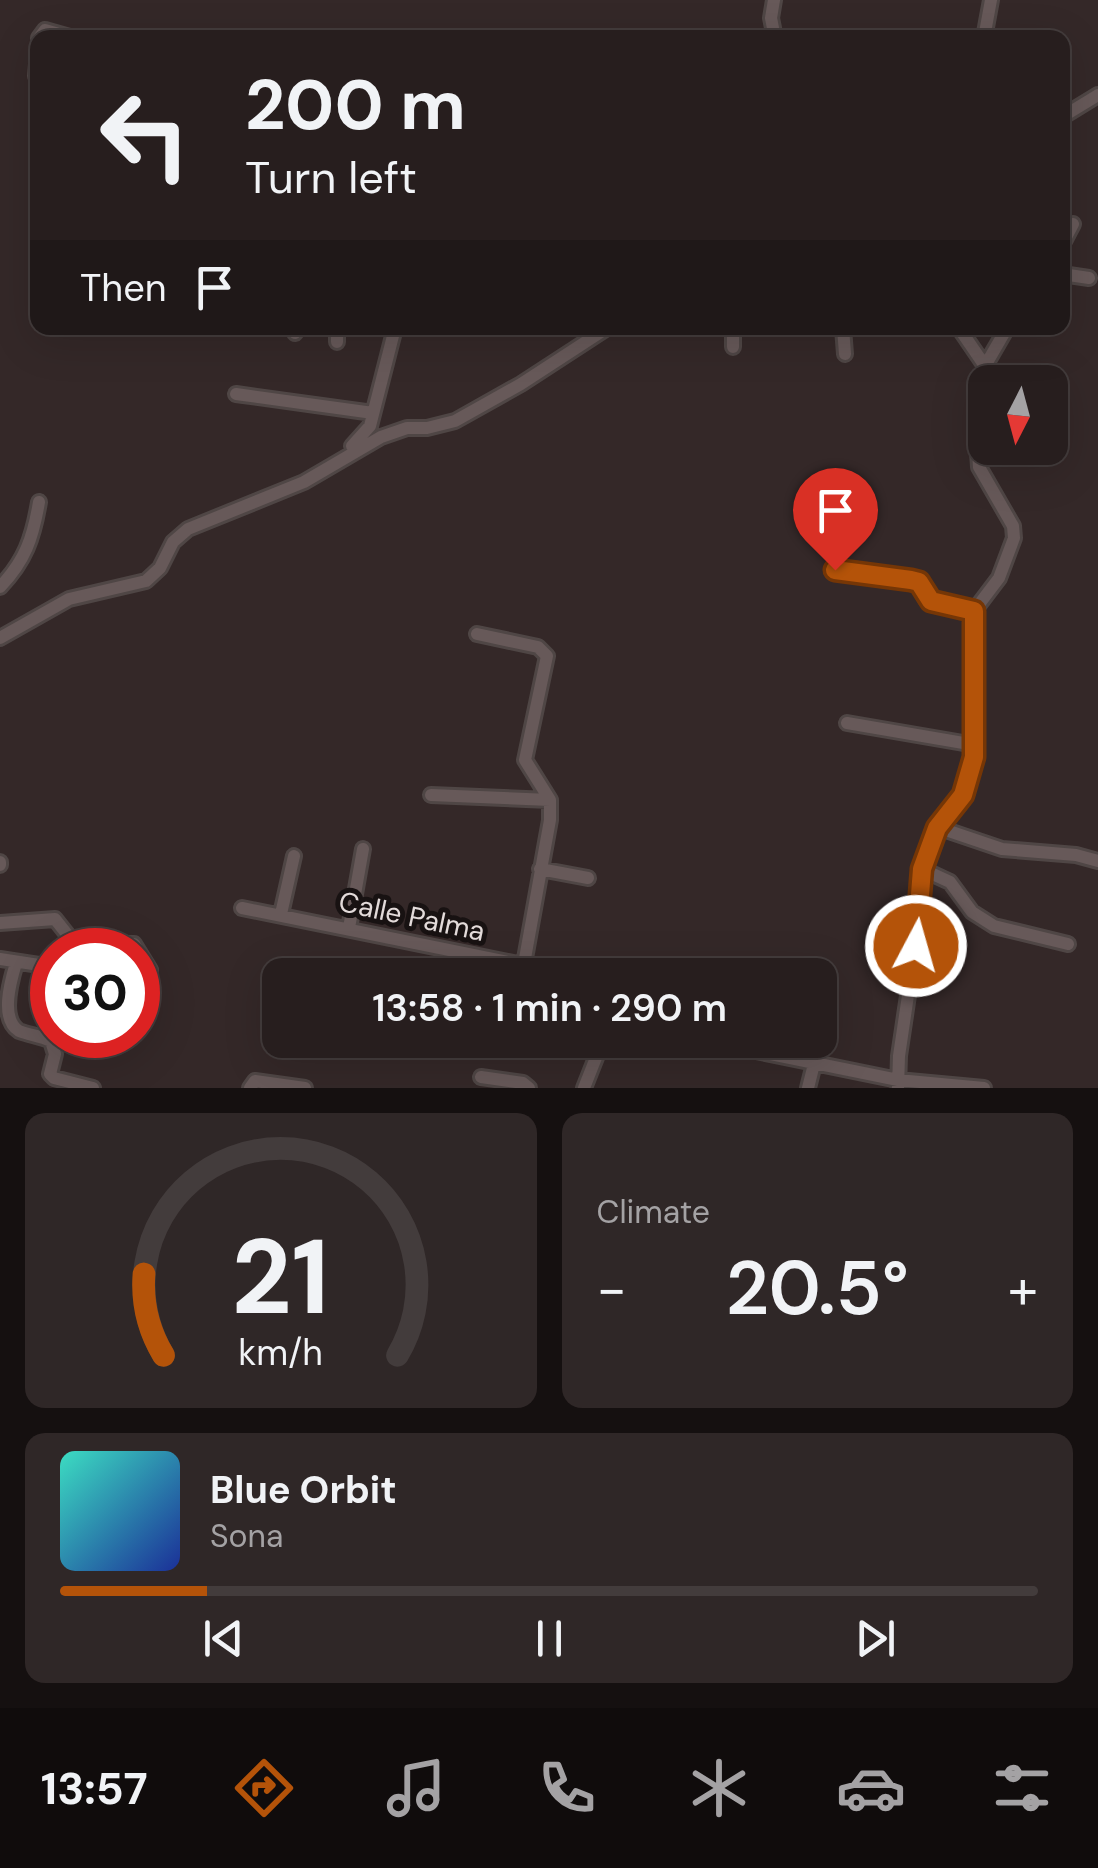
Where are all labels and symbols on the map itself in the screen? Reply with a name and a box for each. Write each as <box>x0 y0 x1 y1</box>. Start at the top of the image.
north arrow <box>968 365 1068 465</box>
pin <box>793 468 878 571</box>
street label: Calle Palma <box>335 883 488 950</box>
position arrow <box>864 894 968 998</box>
speed limit sign: 30 <box>30 928 160 1058</box>

